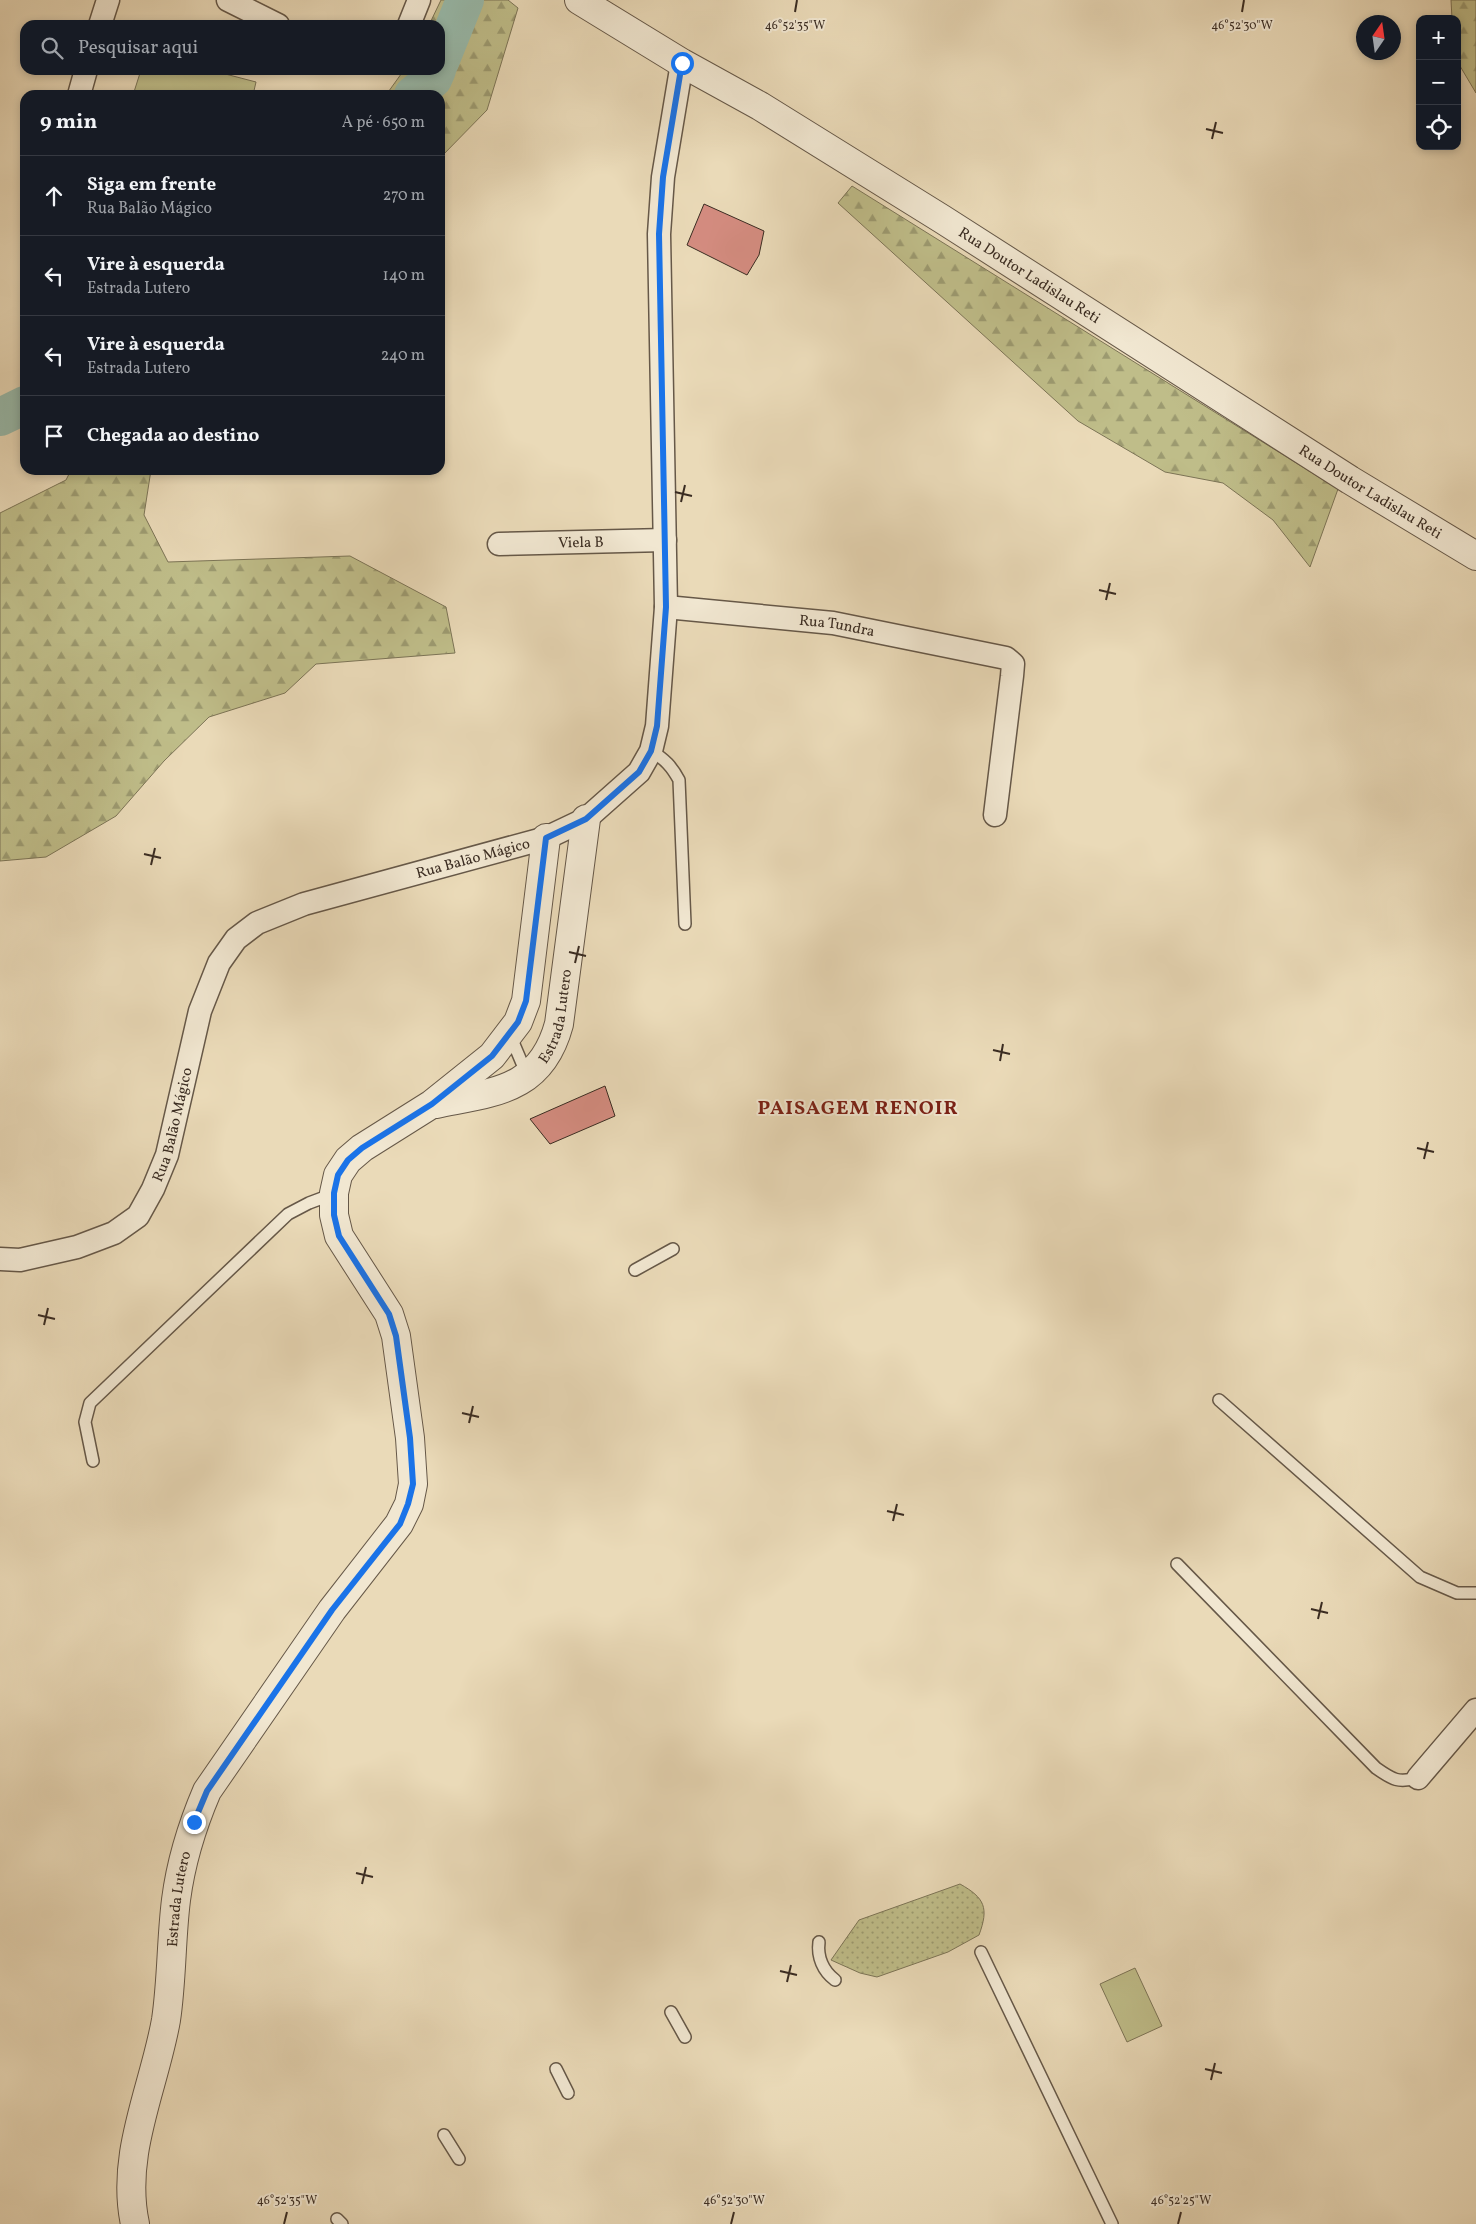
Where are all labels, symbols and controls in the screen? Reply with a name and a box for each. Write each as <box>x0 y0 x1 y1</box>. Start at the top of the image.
north arrow <box>1356 15 1401 60</box>
map controls <box>1416 15 1461 150</box>
button: + <box>1416 15 1461 60</box>
text: 46°52'35"W <box>765 18 825 34</box>
text: 46°52'30"W <box>1211 18 1273 34</box>
search box <box>20 20 445 75</box>
icon: search <box>38 34 66 62</box>
text: Pesquisar aqui <box>78 35 198 61</box>
route start <box>671 52 694 75</box>
button: − <box>1416 60 1461 105</box>
button: locate <box>1416 105 1461 150</box>
text: 9 min <box>40 108 97 137</box>
text: A pé · 650 m <box>342 112 425 134</box>
text: Siga em frente <box>87 172 216 198</box>
icon: ahead <box>40 182 68 210</box>
text: 270 m <box>383 185 425 207</box>
text: Rua Balão Mágico <box>87 198 212 220</box>
street label: Rua Doutor Ladislau Reti <box>954 223 1104 330</box>
text: Vire à esquerda <box>87 252 225 278</box>
icon: left <box>40 262 68 290</box>
text: 140 m <box>383 265 425 287</box>
text: Estrada Lutero <box>87 278 190 300</box>
text: Vire à esquerda <box>87 332 225 358</box>
icon: left <box>40 342 68 370</box>
text: 240 m <box>381 345 425 367</box>
text: Estrada Lutero <box>87 358 190 380</box>
icon: arrive <box>40 422 68 450</box>
text: Chegada ao destino <box>87 423 259 449</box>
street label: Rua Doutor Ladislau Reti <box>1294 441 1445 545</box>
street label: Viela B <box>558 532 604 555</box>
street label: Rua Tundra <box>798 611 876 643</box>
street label: Rua Balão Mágico <box>414 834 533 885</box>
street label: Estrada Lutero <box>534 968 578 1068</box>
street label: Rua Balão Mágico <box>148 1066 199 1185</box>
district label: PAISAGEM RENOIR <box>758 1095 958 1123</box>
route end <box>183 1811 206 1834</box>
street label: Estrada Lutero <box>163 1849 197 1948</box>
text: 46°52'35"W <box>257 2193 317 2209</box>
text: 46°52'30"W <box>703 2193 765 2209</box>
text: 46°52'25"W <box>1151 2193 1211 2209</box>

